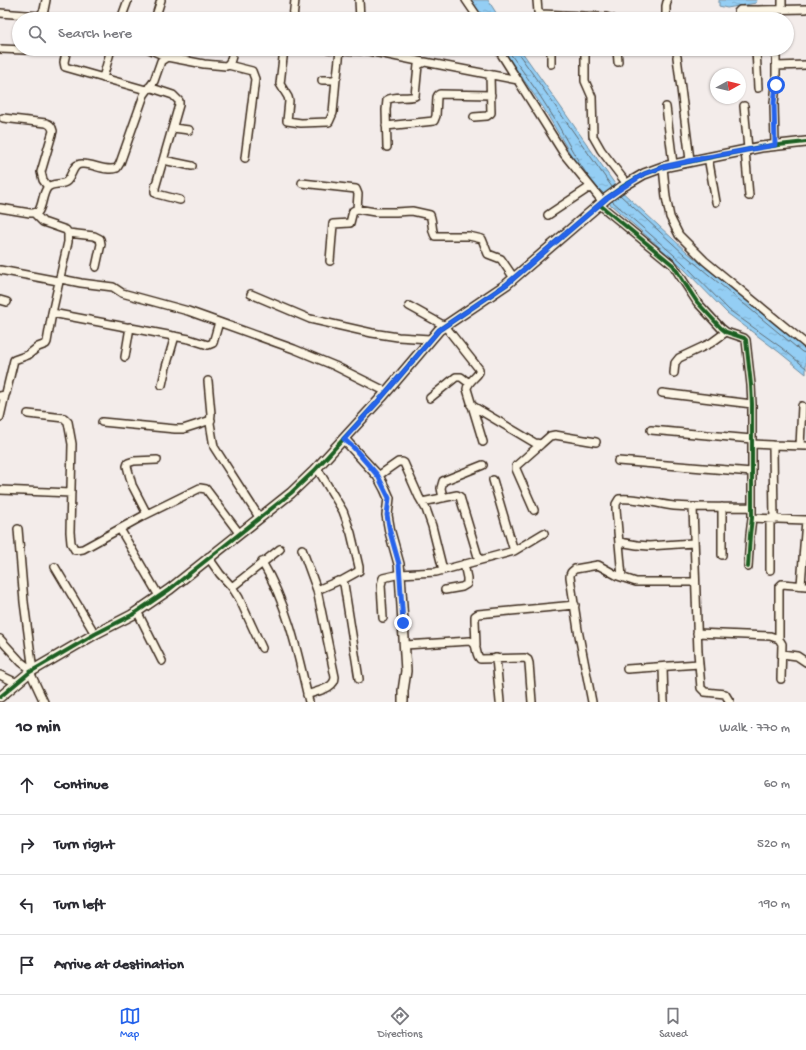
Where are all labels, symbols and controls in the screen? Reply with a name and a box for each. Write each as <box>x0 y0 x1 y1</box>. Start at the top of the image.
search box <box>12 12 794 56</box>
icon: search <box>26 23 48 45</box>
text: Search here <box>58 25 132 43</box>
north arrow <box>710 68 746 104</box>
route start <box>767 76 785 94</box>
route end <box>394 614 412 632</box>
text: 10 min <box>16 718 60 738</box>
text: Walk · 770 m <box>720 721 790 736</box>
icon: ahead <box>16 774 38 796</box>
text: Continue <box>54 776 108 794</box>
text: 60 m <box>764 777 790 792</box>
icon: right <box>16 834 38 856</box>
text: Turn right <box>54 836 114 854</box>
text: 520 m <box>757 837 790 852</box>
icon: left <box>16 894 38 916</box>
text: Turn left <box>54 896 105 914</box>
text: 190 m <box>759 897 790 912</box>
icon: arrive <box>16 954 38 976</box>
text: Arrive at destination <box>54 956 184 974</box>
tab: Map <box>119 1005 141 1041</box>
tab: Directions <box>378 1005 422 1041</box>
tab: Saved <box>659 1005 687 1041</box>

